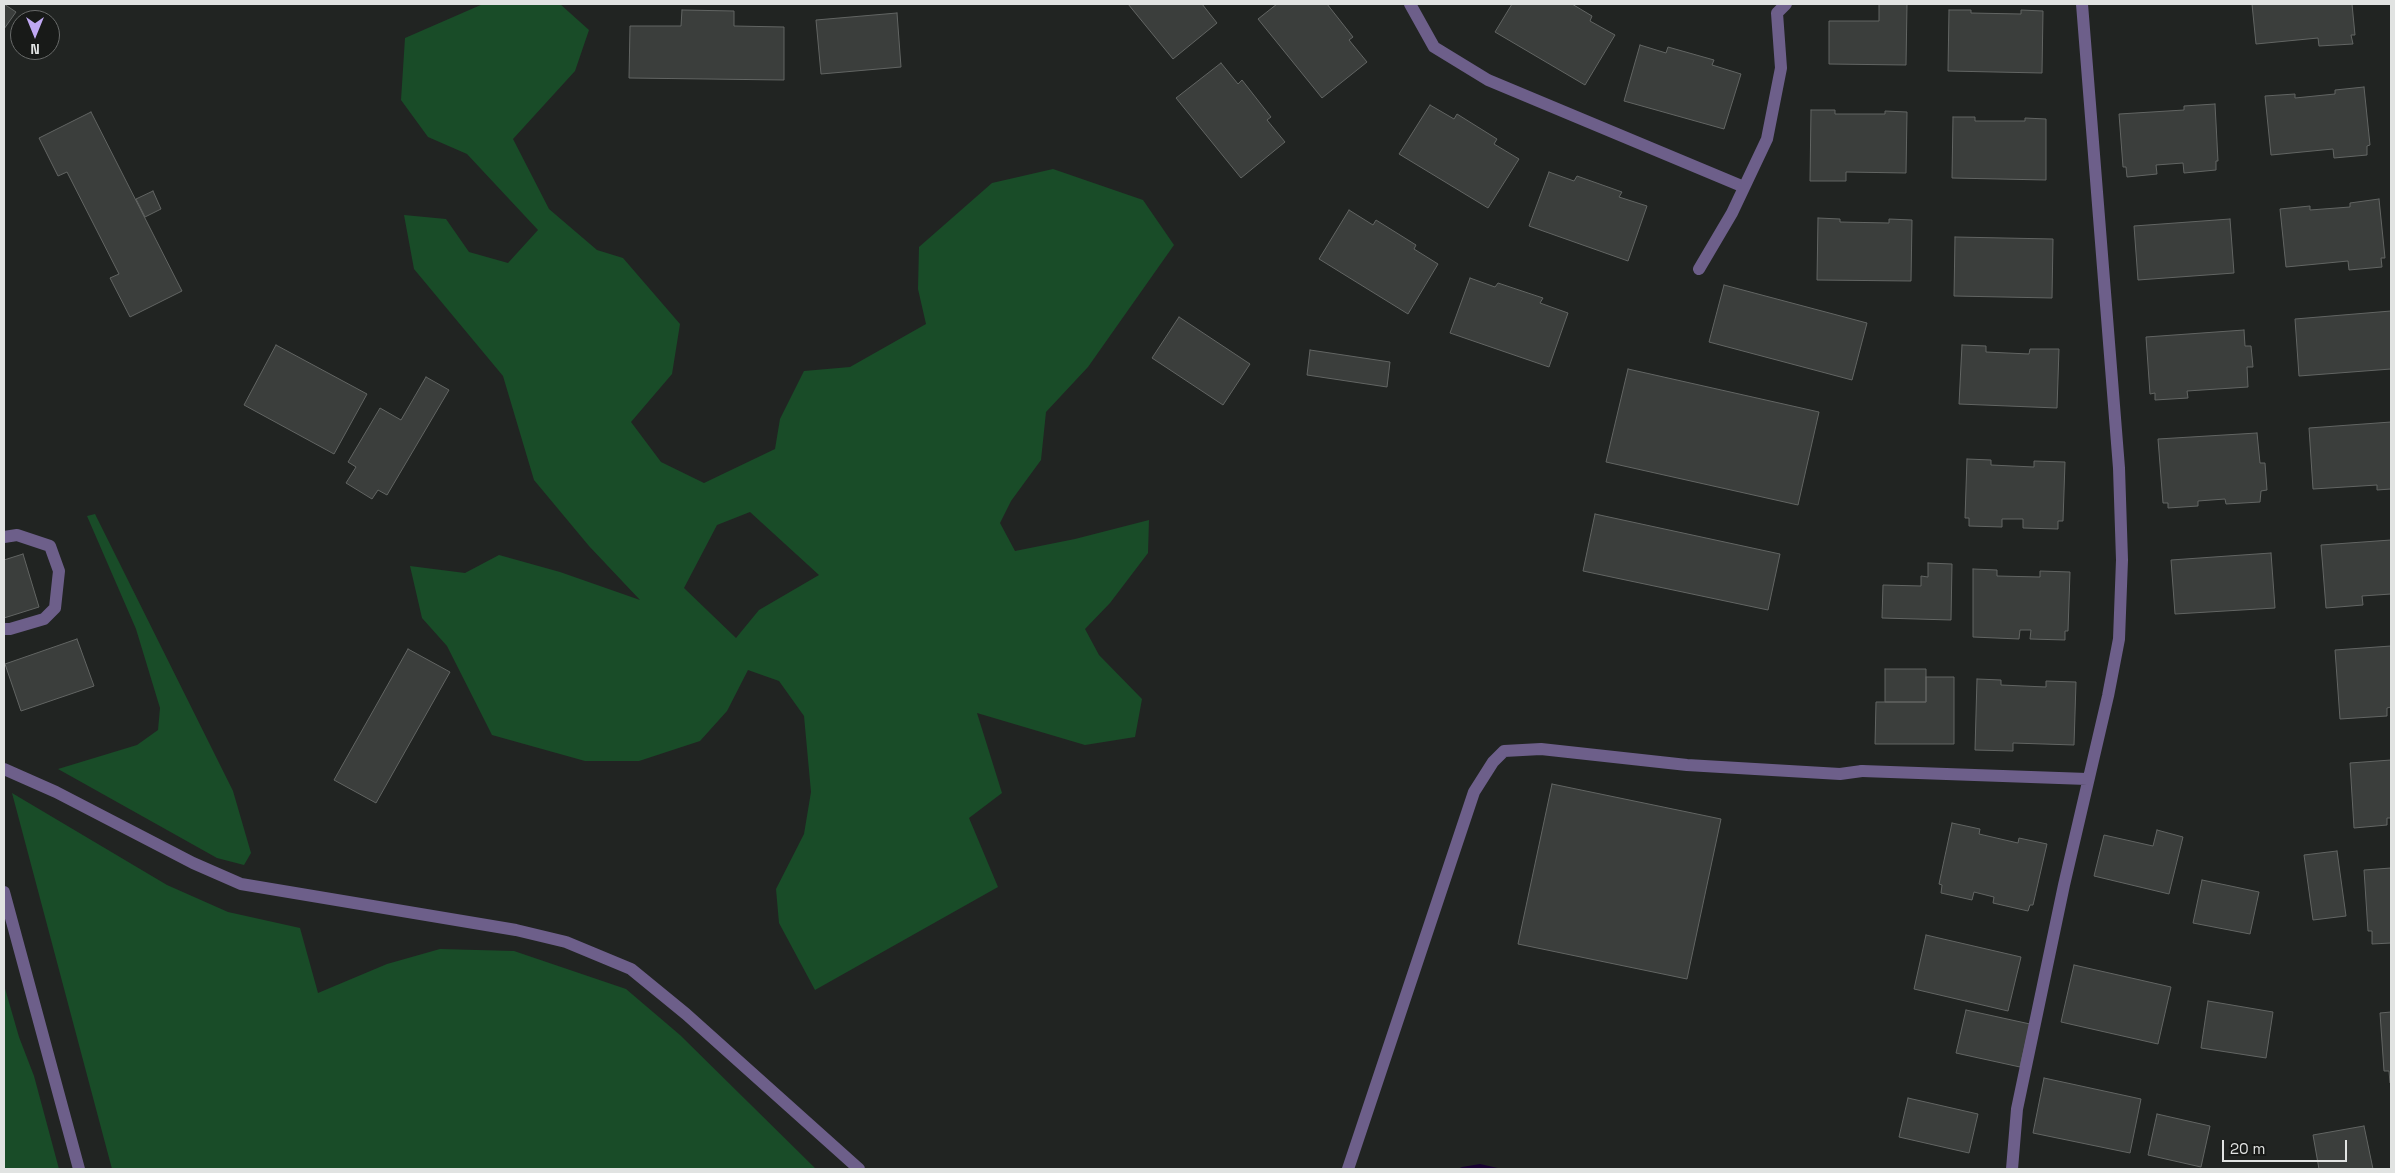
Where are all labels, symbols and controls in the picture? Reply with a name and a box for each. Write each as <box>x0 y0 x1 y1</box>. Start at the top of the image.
north arrow <box>10 10 60 60</box>
text: N <box>30 40 40 58</box>
scale bar <box>2225 1130 2350 1162</box>
text: 20 m <box>2230 1139 2265 1158</box>

